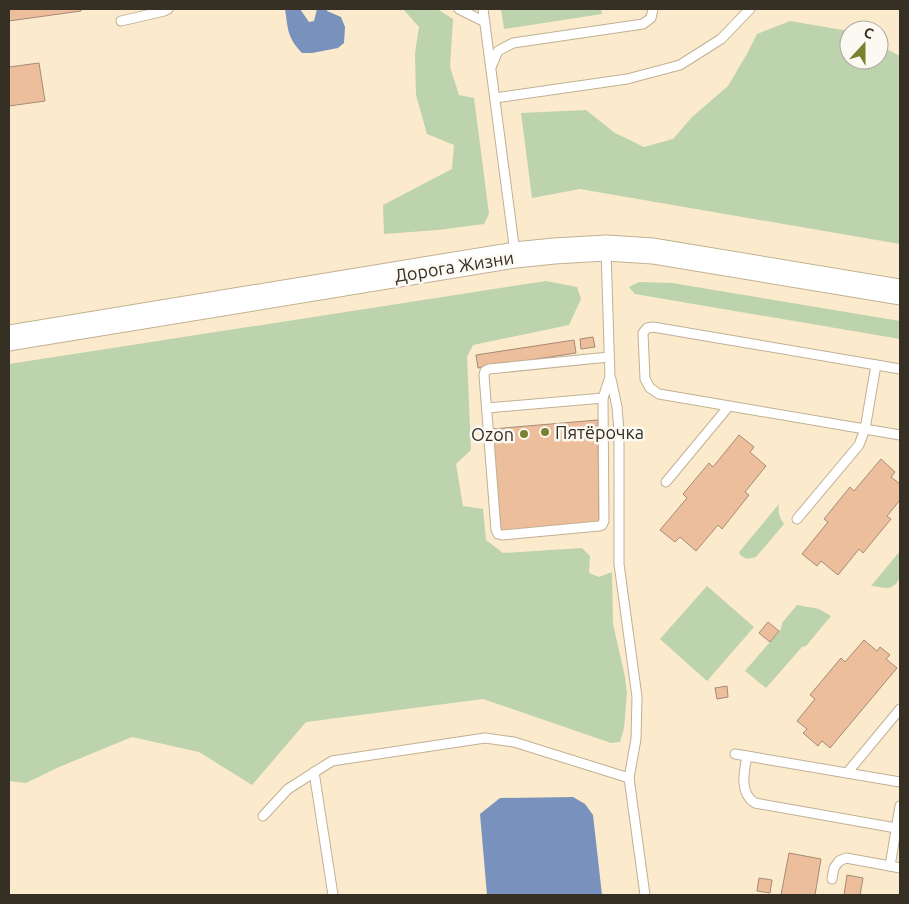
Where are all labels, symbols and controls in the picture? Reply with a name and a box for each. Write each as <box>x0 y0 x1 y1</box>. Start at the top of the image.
north arrow <box>839 20 889 70</box>
text: С <box>862 24 876 42</box>
street label: Дорога Жизни <box>393 247 515 285</box>
place label: Пятёрочка <box>555 422 644 442</box>
place label: Ozon <box>471 424 514 444</box>
marker: Пятёрочка <box>539 426 551 438</box>
marker: Ozon <box>518 428 530 440</box>

